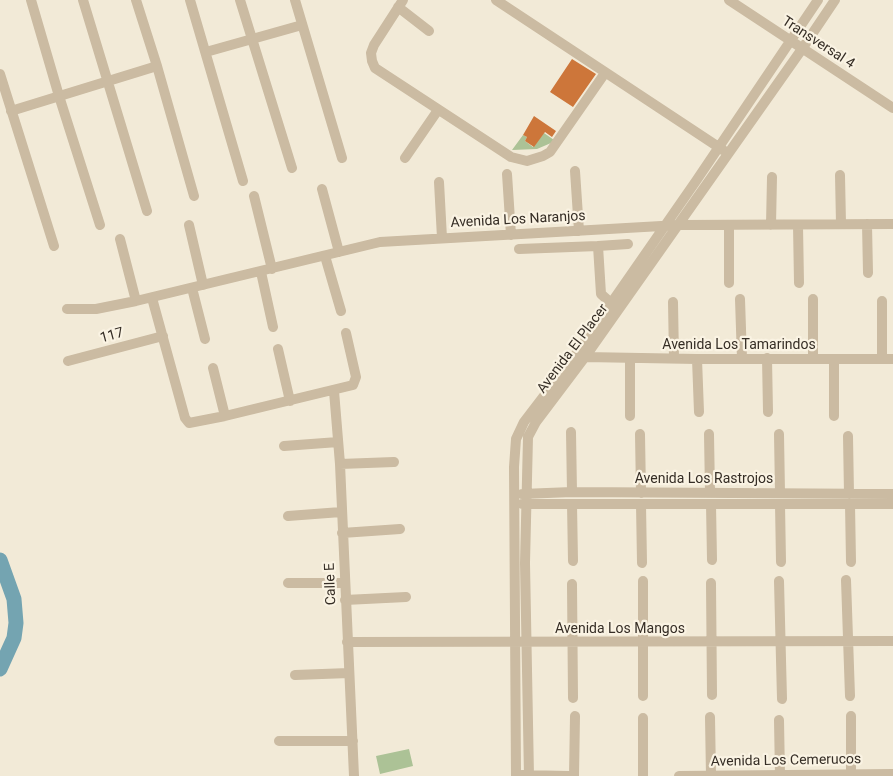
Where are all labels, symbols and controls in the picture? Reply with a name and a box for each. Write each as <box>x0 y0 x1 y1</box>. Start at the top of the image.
street label: Transversal 4 <box>778 13 858 73</box>
street label: Avenida Los Naranjos <box>450 208 586 232</box>
street label: Avenida El Placer <box>534 301 612 397</box>
street label: 117 <box>98 325 126 347</box>
street label: Avenida Los Tamarindos <box>662 337 816 353</box>
street label: Avenida Los Rastrojos <box>635 471 773 487</box>
street label: Calle E <box>322 563 340 605</box>
street label: Avenida Los Mangos <box>555 621 685 637</box>
street label: Avenida Los Cemerucos <box>711 751 861 771</box>

